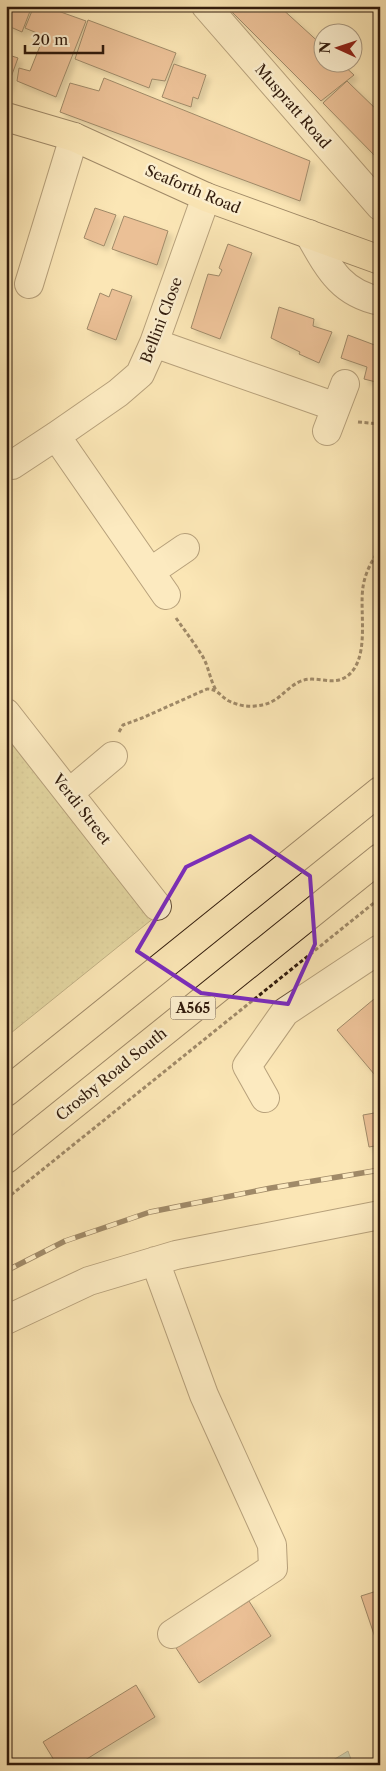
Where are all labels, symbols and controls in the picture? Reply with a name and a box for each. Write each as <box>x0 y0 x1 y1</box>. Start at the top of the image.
scale bar <box>25 22 102 54</box>
north arrow <box>314 22 364 72</box>
text: 20 m <box>32 30 68 49</box>
text: N <box>316 41 334 54</box>
street label: Muspratt Road <box>251 60 335 152</box>
street label: Seaforth Road <box>142 160 244 218</box>
street label: Bellini Close <box>136 274 186 366</box>
street label: Verdi Street <box>48 769 116 849</box>
road number: A565 <box>170 996 216 1020</box>
street label: Crosby Road South <box>52 1023 171 1125</box>

